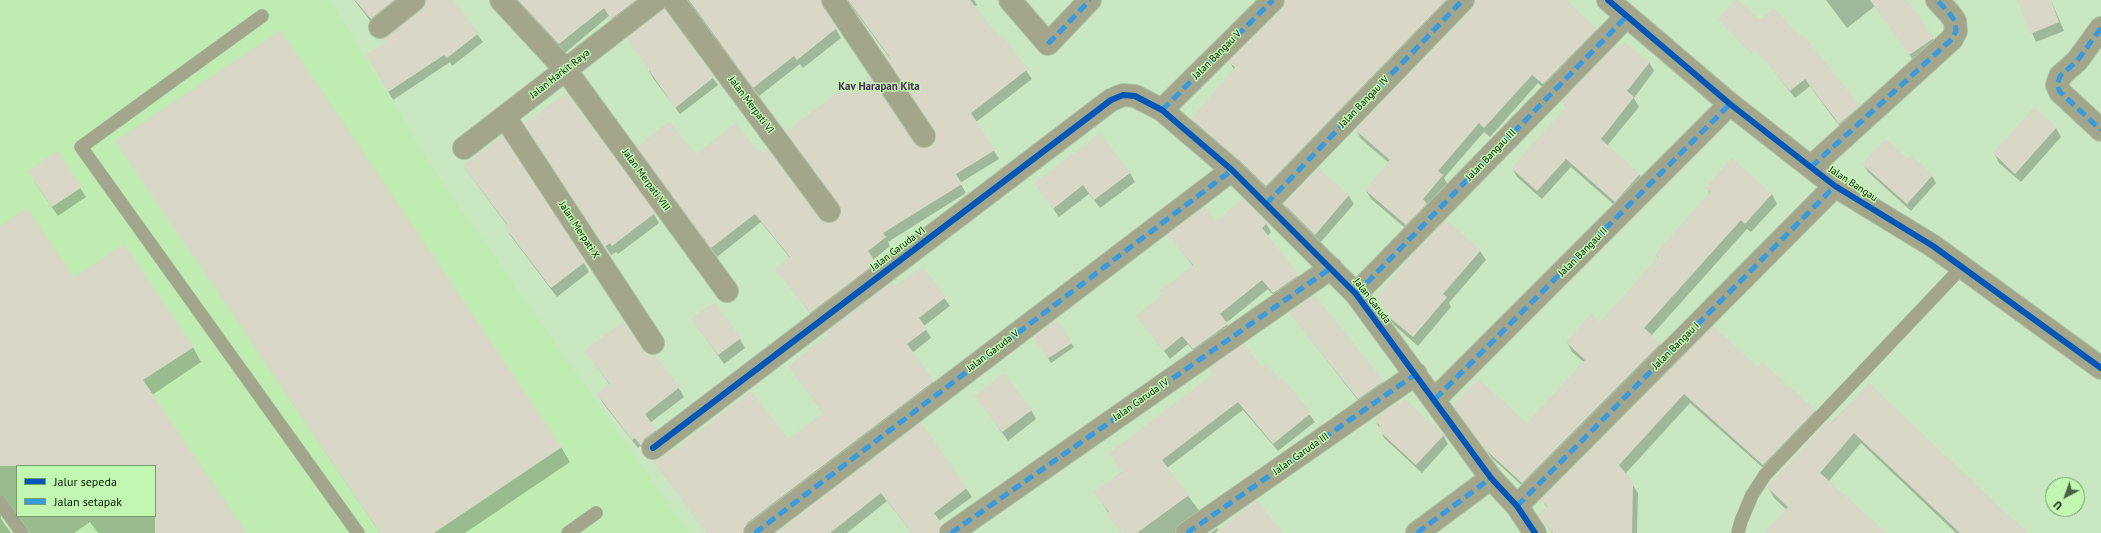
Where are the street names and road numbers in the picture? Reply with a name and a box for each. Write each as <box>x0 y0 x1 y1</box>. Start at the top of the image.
street label: Jalan Bangau V <box>1190 28 1244 82</box>
street label: Jalan Harkit Raya <box>528 47 592 101</box>
street label: Jalan Merpati VI <box>726 74 776 136</box>
street label: Jalan Bangau IV <box>1336 74 1392 130</box>
street label: Jalan Bangau III <box>1463 127 1519 183</box>
street label: Jalan Merpati VIII <box>619 147 673 213</box>
street label: Jalan Bangau <box>1826 164 1880 204</box>
street label: Jalan Merpati X <box>556 199 602 261</box>
street label: Jalan Garuda VI <box>868 225 928 273</box>
street label: Jalan Bangau II <box>1556 225 1610 279</box>
street label: Jalan Garuda <box>1351 276 1393 326</box>
street label: Jalan Bangau I <box>1650 320 1702 372</box>
street label: Jalan Garuda V <box>964 327 1022 375</box>
street label: Jalan Garuda IV <box>1111 376 1171 424</box>
street label: Jalan Garuda III <box>1271 430 1331 478</box>

